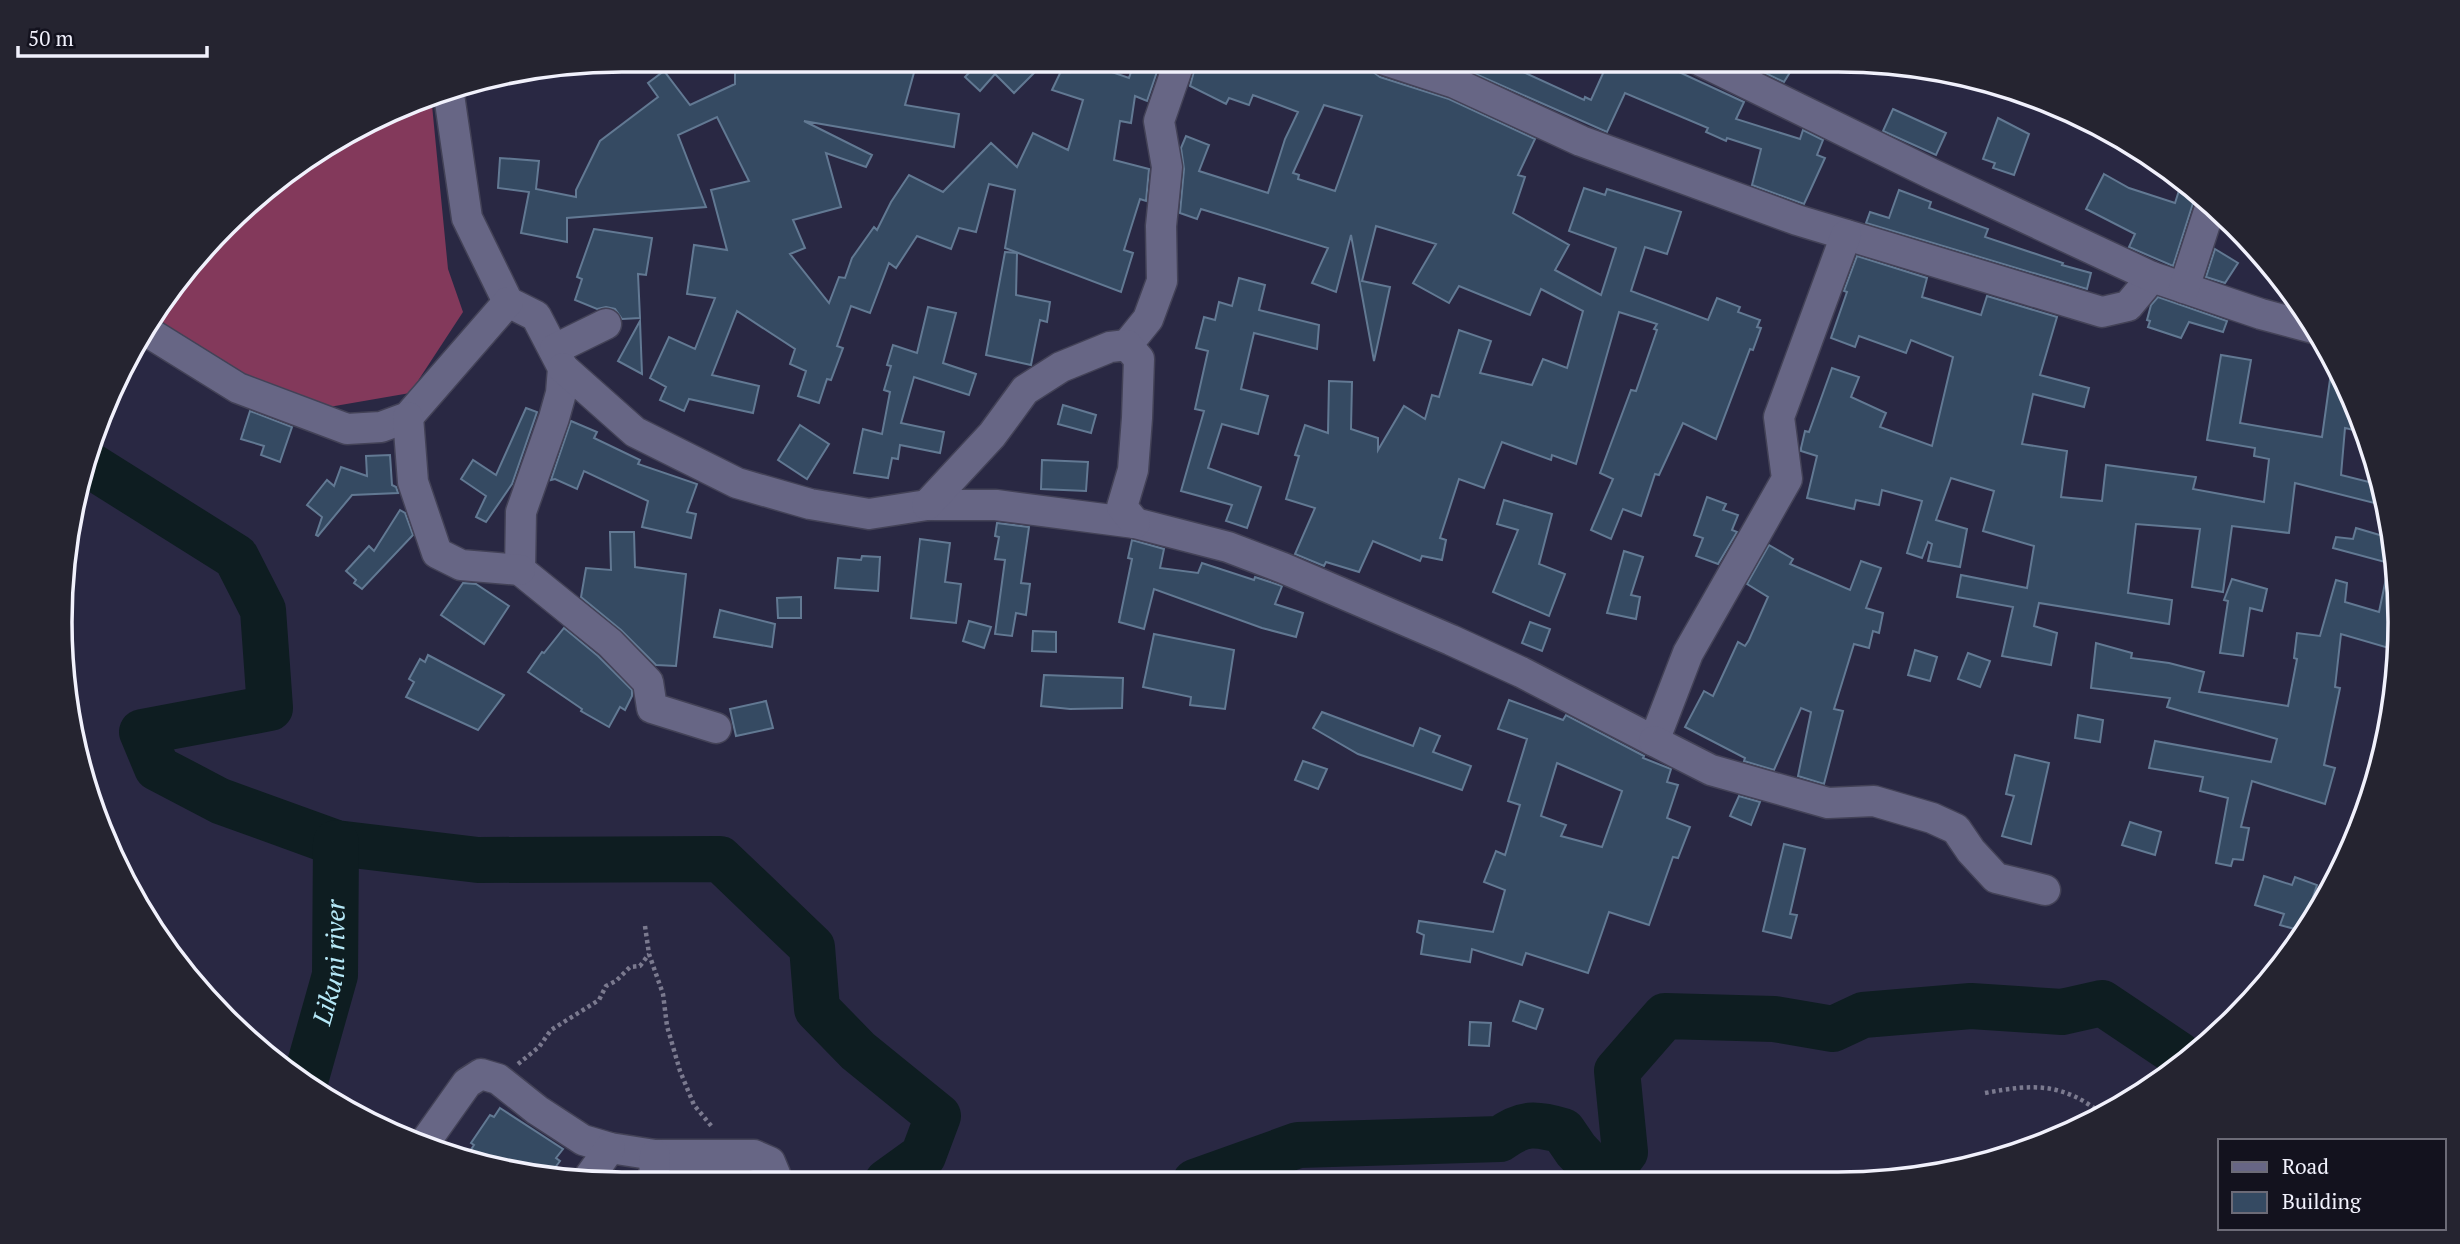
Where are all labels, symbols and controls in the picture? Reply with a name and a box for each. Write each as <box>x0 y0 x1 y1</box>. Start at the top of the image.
scale bar <box>18 14 206 58</box>
text: 50 m <box>28 24 74 52</box>
water label: Likuni river <box>304 899 352 1029</box>
legend <box>2218 1139 2446 1230</box>
text: Road <box>2282 1152 2329 1180</box>
text: Building <box>2282 1187 2362 1215</box>

